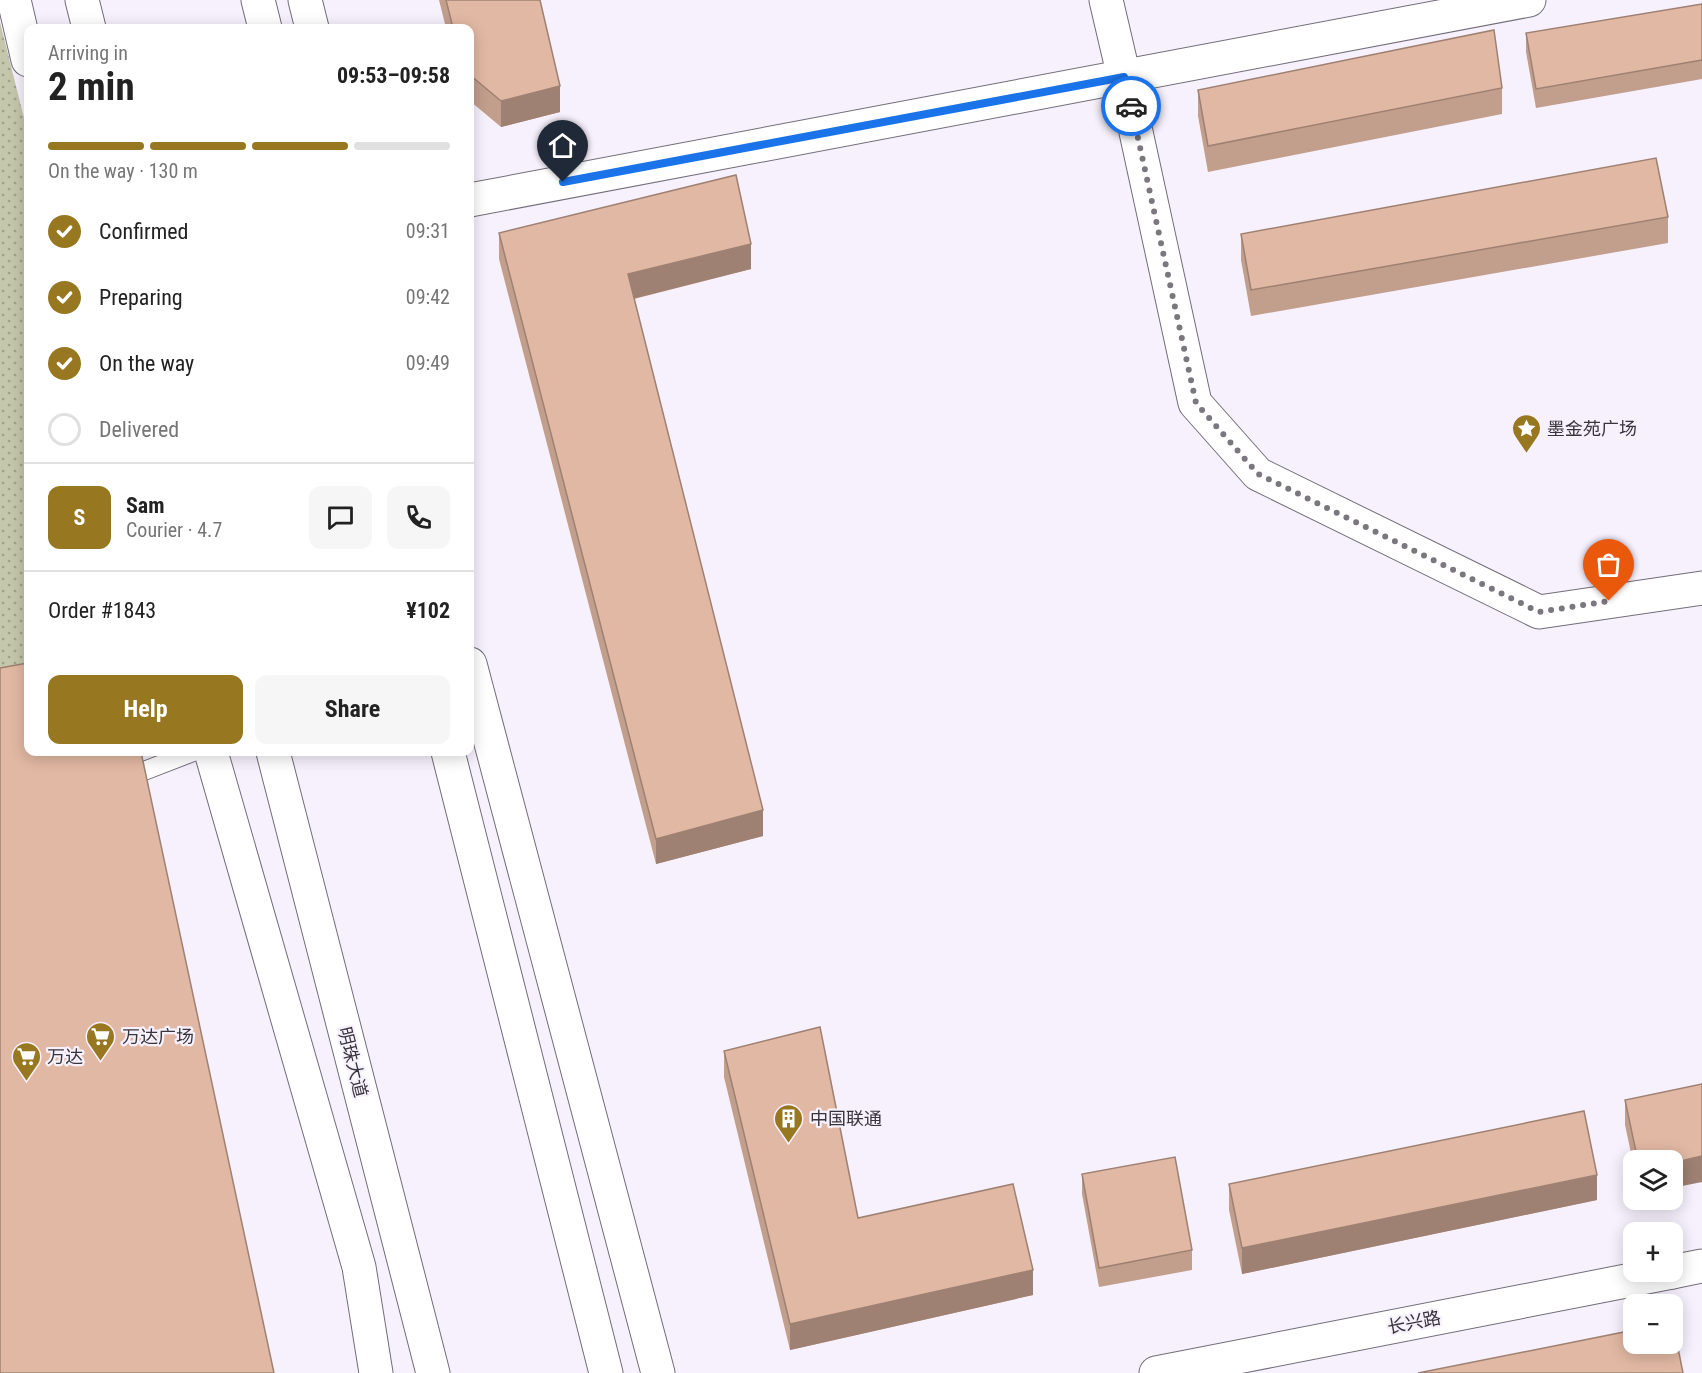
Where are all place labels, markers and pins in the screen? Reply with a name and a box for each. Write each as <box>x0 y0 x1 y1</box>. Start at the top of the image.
pin <box>537 120 588 182</box>
place icon: 墨金苑广场 <box>1510 412 1542 454</box>
place label: 墨金苑广场 <box>1547 418 1637 439</box>
pin <box>1583 539 1634 601</box>
supermarket icon: 万达广场 <box>85 1020 117 1062</box>
place label: 万达广场 <box>122 1026 194 1047</box>
supermarket icon: 万达 <box>10 1040 42 1082</box>
place label: 万达 <box>47 1046 83 1067</box>
building icon: 中国联通 <box>773 1102 805 1144</box>
place label: 中国联通 <box>810 1108 882 1129</box>

